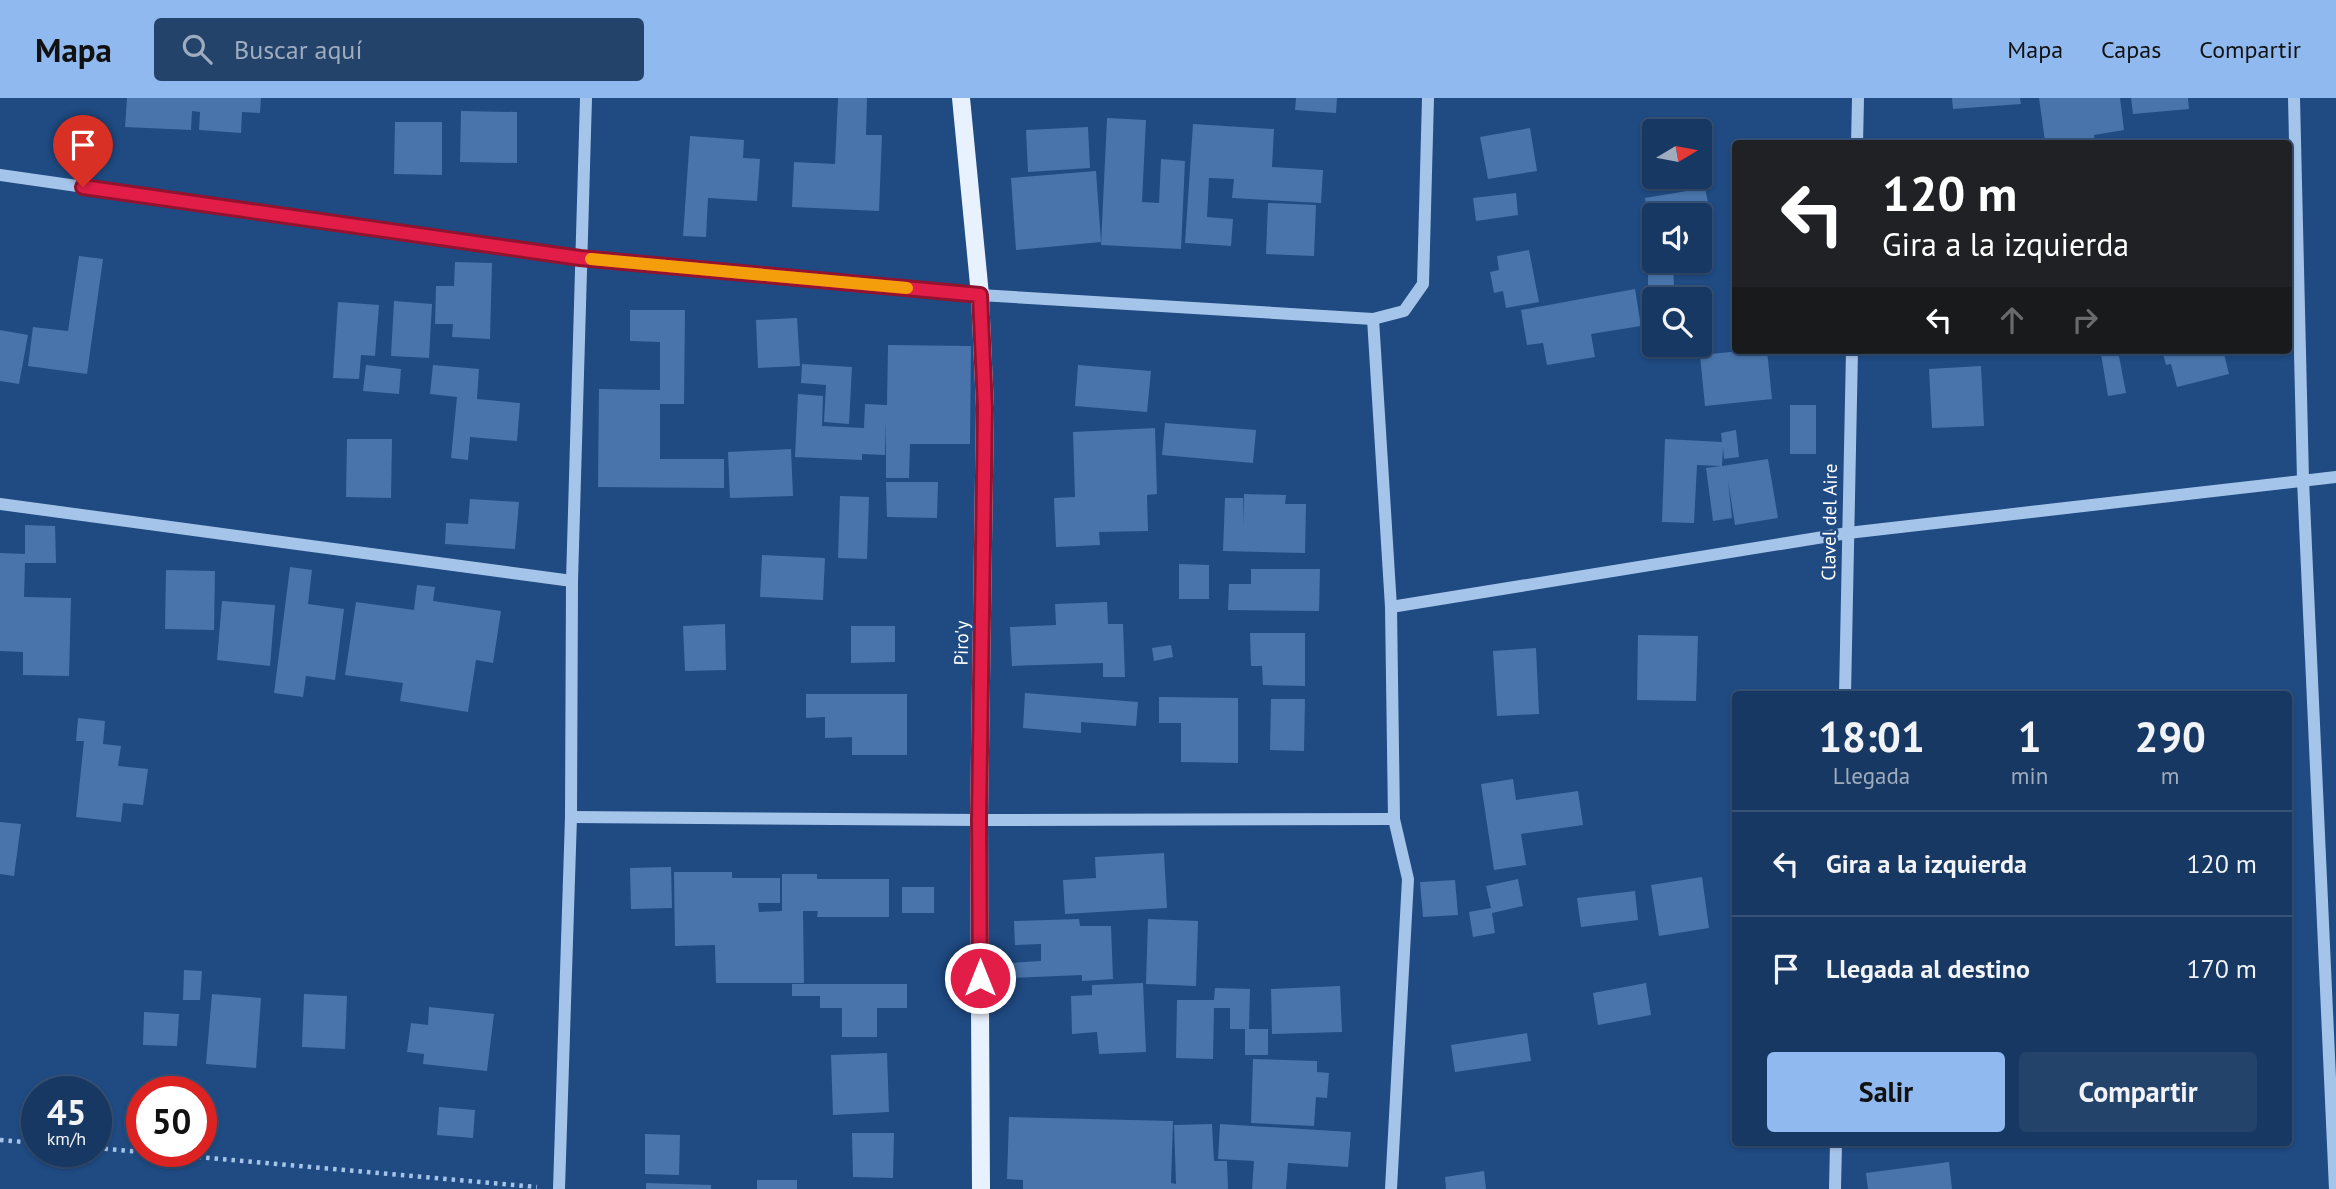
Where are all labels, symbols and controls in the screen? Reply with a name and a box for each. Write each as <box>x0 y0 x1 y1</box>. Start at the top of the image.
search box <box>154 18 644 81</box>
text: Mapa <box>35 28 112 71</box>
icon: search <box>178 30 216 68</box>
text: Buscar aquí <box>234 33 362 66</box>
text: Mapa <box>2007 34 2063 65</box>
text: Capas <box>2101 34 2161 65</box>
text: Compartir <box>2199 34 2301 65</box>
pin <box>53 115 113 187</box>
north arrow <box>1642 119 1712 189</box>
map controls <box>1642 119 1712 357</box>
icon: arrive <box>64 126 102 164</box>
text: 120 m <box>1882 161 2017 225</box>
icon: left <box>1767 168 1858 259</box>
button: sound <box>1642 203 1712 273</box>
text: Gira a la izquierda <box>1882 223 2129 265</box>
button: search <box>1642 287 1712 357</box>
icon: left <box>1920 301 1958 339</box>
icon: ahead <box>1993 301 2031 339</box>
icon: right <box>2066 301 2104 339</box>
street label: Clavel del Aire <box>1816 463 1842 581</box>
street label: Piro'y <box>949 620 973 666</box>
text: 18:01 <box>1818 709 1925 764</box>
text: 1 <box>2018 709 2041 764</box>
text: 290 <box>2134 709 2206 764</box>
text: Llegada <box>1833 761 1910 790</box>
text: min <box>2011 761 2048 790</box>
text: m <box>2161 761 2179 790</box>
icon: left <box>1767 845 1805 883</box>
text: Gira a la izquierda <box>1826 847 2027 880</box>
text: 120 m <box>2186 847 2257 880</box>
position arrow <box>943 941 1017 1015</box>
icon: arrive <box>1767 950 1805 988</box>
text: Llegada al destino <box>1826 952 2030 985</box>
text: 170 m <box>2186 952 2257 985</box>
button: Salir <box>1767 1052 2005 1132</box>
button: Compartir <box>2019 1052 2257 1132</box>
speed limit sign: 50 <box>126 1076 217 1167</box>
text: 45 <box>47 1089 86 1135</box>
text: km/h <box>47 1127 86 1150</box>

